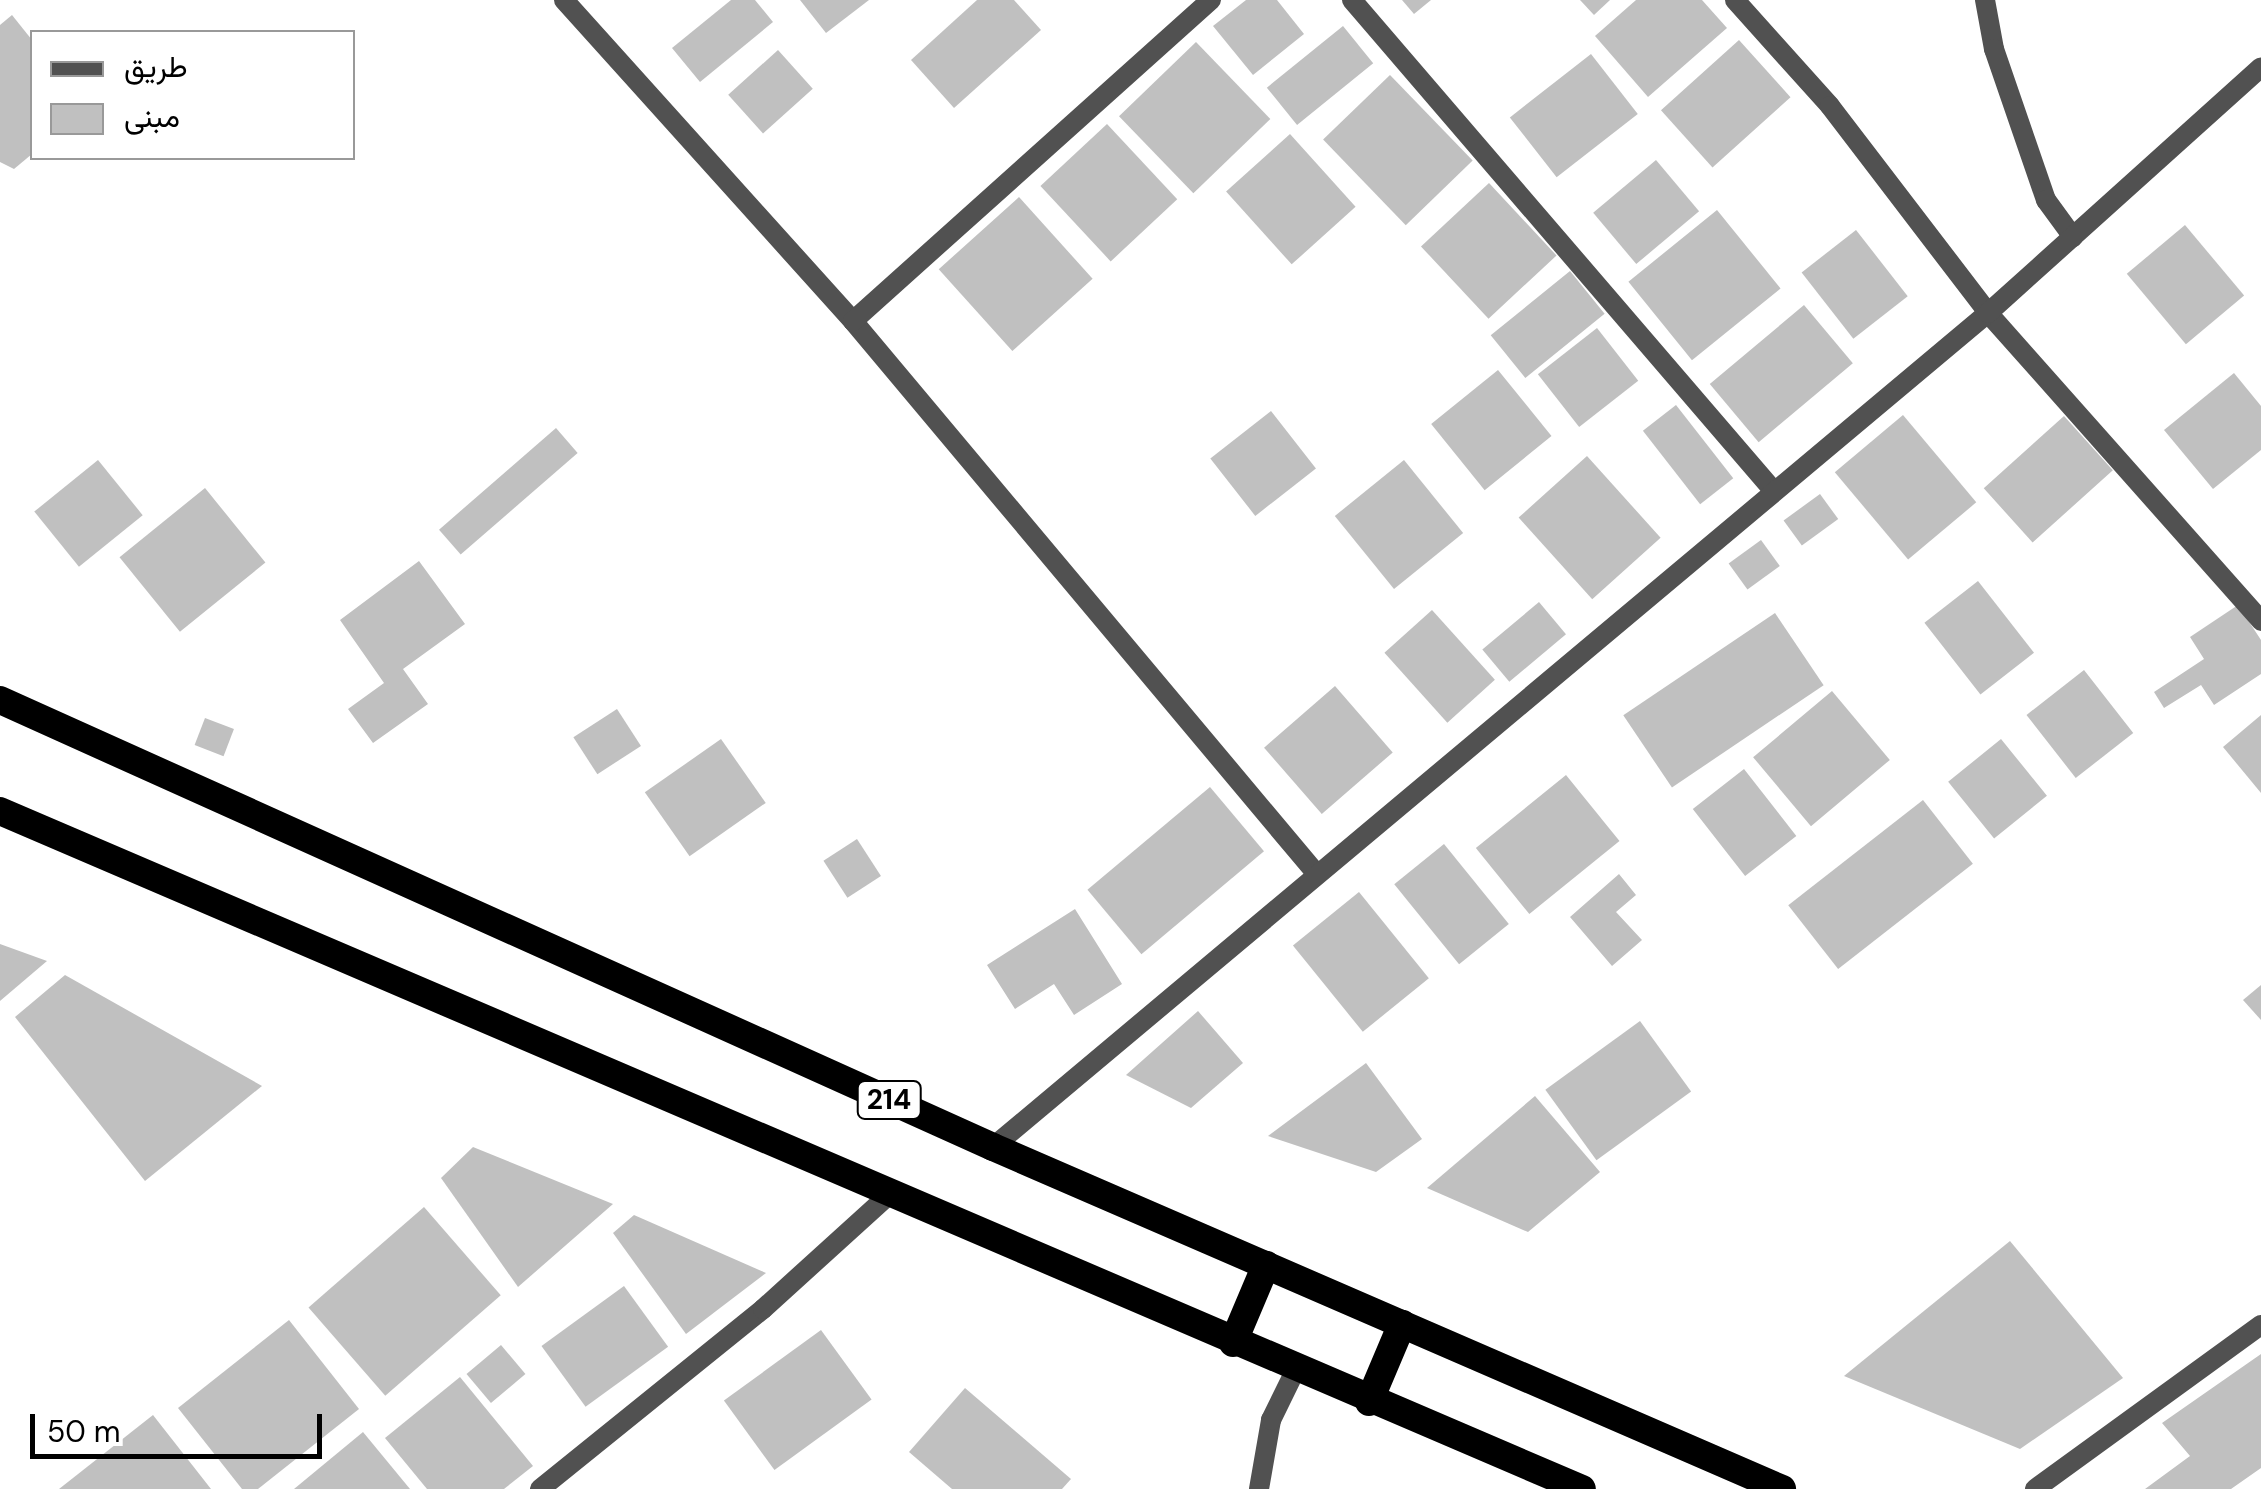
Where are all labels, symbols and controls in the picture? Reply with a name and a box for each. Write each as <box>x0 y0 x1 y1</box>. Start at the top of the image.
legend <box>30 30 355 160</box>
text: طريق <box>124 47 188 86</box>
text: مبنى <box>124 97 180 136</box>
road number: 214 <box>856 1077 922 1123</box>
scale bar <box>35 1394 328 1456</box>
text: 50 m <box>47 1412 121 1451</box>

